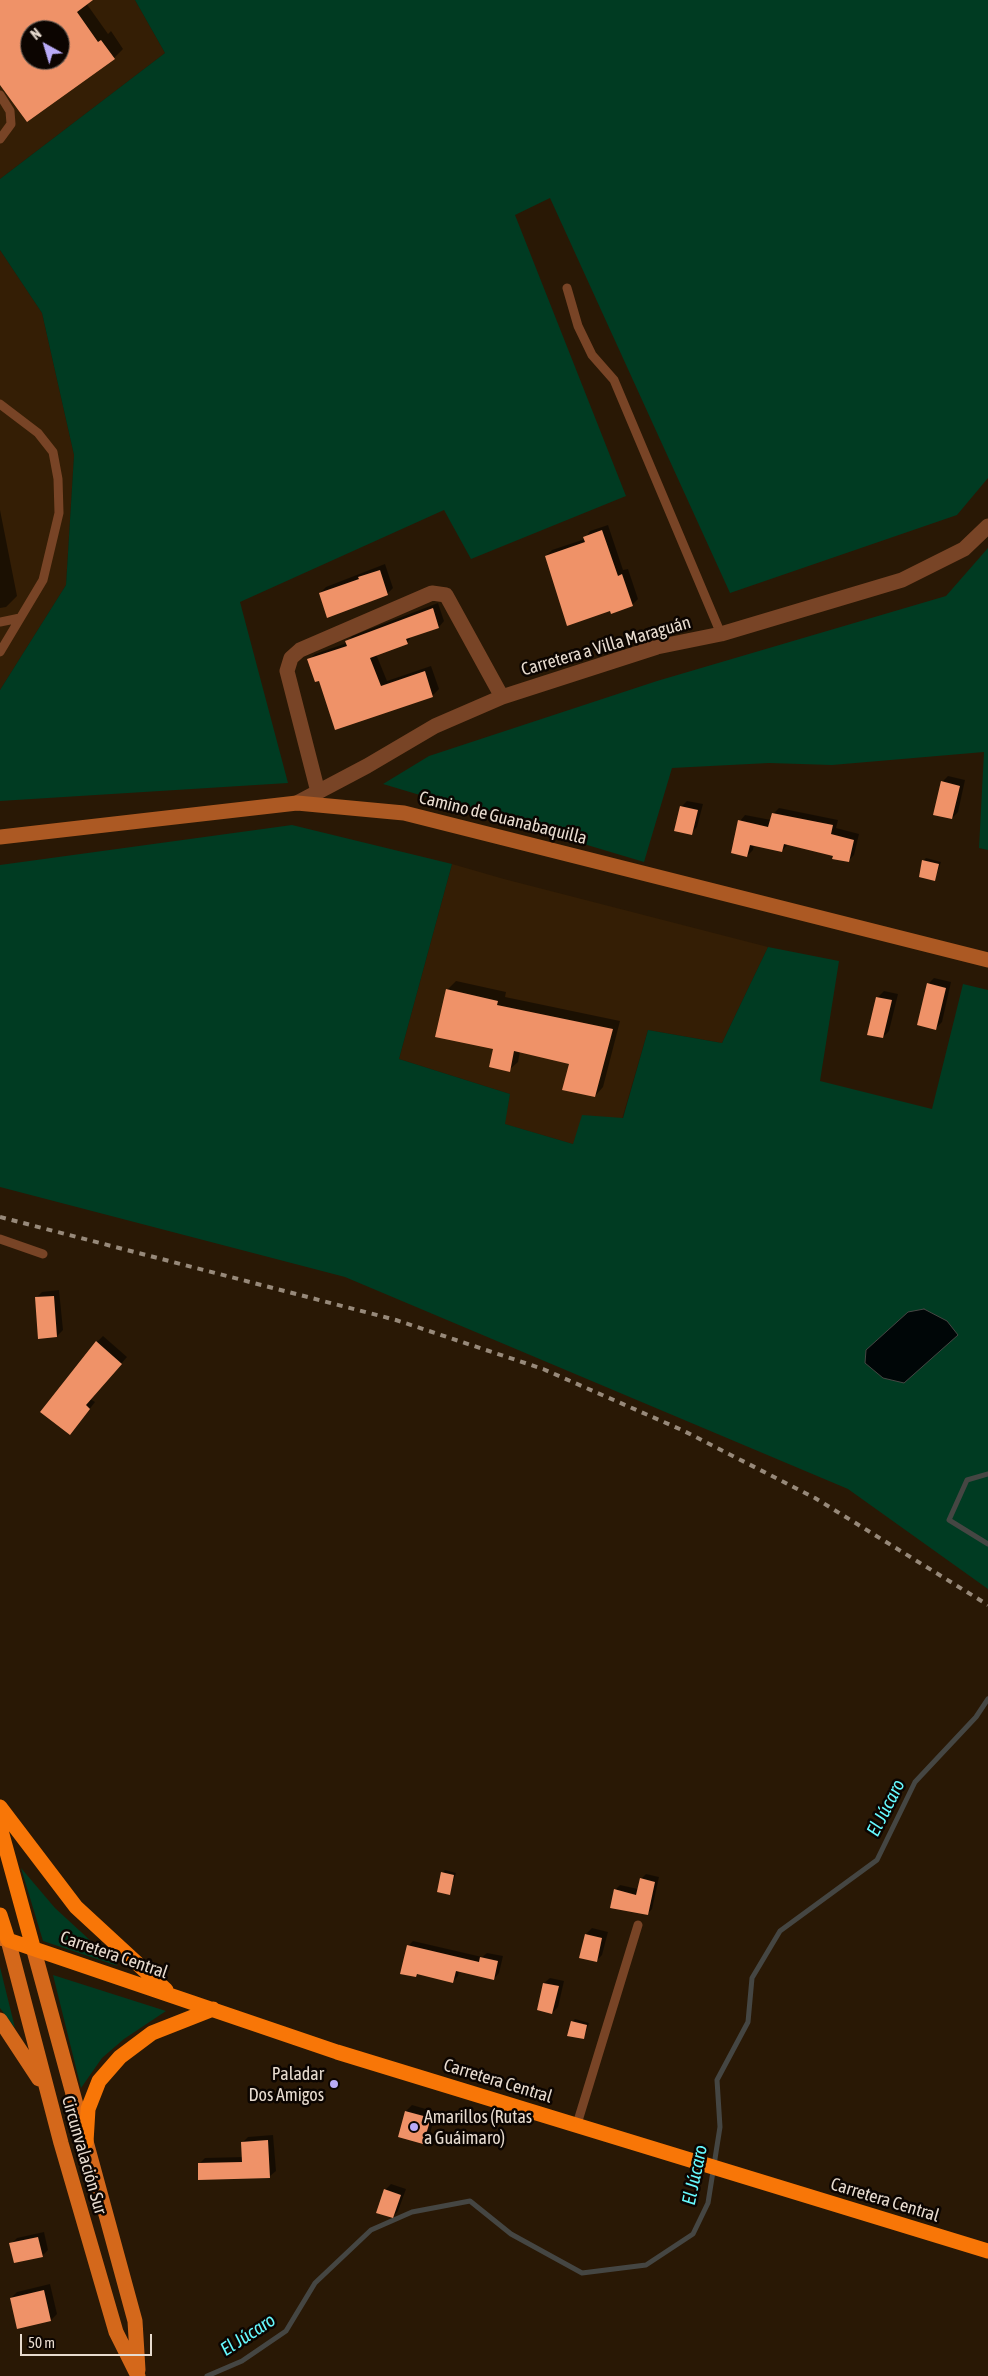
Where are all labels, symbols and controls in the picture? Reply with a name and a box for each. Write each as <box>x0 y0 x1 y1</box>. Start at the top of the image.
north arrow <box>20 20 70 70</box>
text: N <box>28 25 44 43</box>
street label: Carretera a Villa Maraguán <box>519 611 693 681</box>
street label: Camino de Guanabaquilla <box>417 787 589 849</box>
water label: El Júcaro <box>862 1776 910 1840</box>
street label: Carretera Central <box>57 1926 171 1984</box>
street label: Carretera Central <box>441 2054 555 2108</box>
place label: Paladar Dos Amigos <box>249 2063 324 2106</box>
marker: Paladar Dos Amigos <box>328 2078 340 2090</box>
street label: Circunvalación Sur <box>57 2093 111 2217</box>
place label: Amarillos (Rutas a Guáimaro) <box>424 2106 532 2148</box>
marker: Amarillos (Rutas a Guáimaro) <box>408 2121 420 2133</box>
water label: El Júcaro <box>678 2143 712 2207</box>
street label: Carretera Central <box>828 2173 942 2227</box>
water label: El Júcaro <box>216 2309 280 2361</box>
scale bar <box>22 2324 155 2356</box>
text: 50 m <box>28 2334 55 2351</box>

